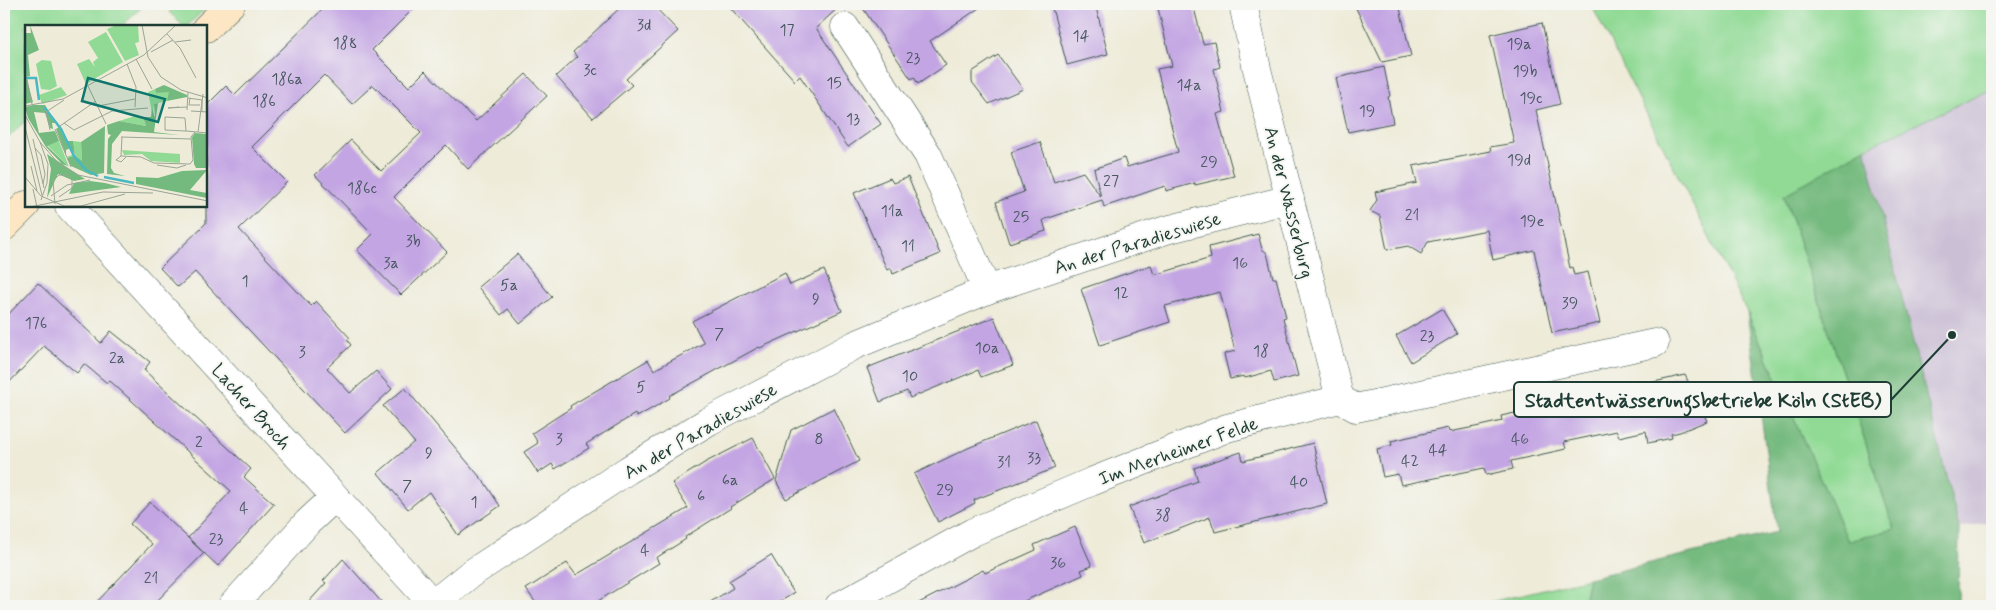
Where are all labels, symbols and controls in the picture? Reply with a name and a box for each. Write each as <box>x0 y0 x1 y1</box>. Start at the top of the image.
house number: 3d <box>637 15 651 36</box>
house number: 17 <box>779 20 795 41</box>
inset map <box>25 25 208 208</box>
house number: 14 <box>1073 26 1090 47</box>
house number: 188 <box>333 33 357 54</box>
house number: 19a <box>1507 34 1531 55</box>
house number: 23 <box>906 48 921 69</box>
house number: 3c <box>583 60 597 81</box>
house number: 19b <box>1513 61 1537 82</box>
house number: 186a <box>271 69 303 90</box>
house number: 15 <box>826 73 842 94</box>
house number: 14a <box>1176 75 1202 96</box>
house number: 19c <box>1519 88 1543 109</box>
house number: 186 <box>252 91 276 112</box>
house number: 19 <box>1359 101 1375 122</box>
house number: 13 <box>846 109 860 130</box>
street label: An der Wasserburg <box>1257 124 1319 281</box>
house number: 19d <box>1507 150 1531 171</box>
house number: 29 <box>1200 152 1218 173</box>
house number: 27 <box>1103 171 1119 192</box>
house number: 186c <box>347 178 377 199</box>
house number: 11a <box>881 201 903 222</box>
house number: 21 <box>1405 205 1419 226</box>
street label: An der Paradieswiese <box>1051 206 1224 281</box>
house number: 25 <box>1013 207 1029 228</box>
house number: 19e <box>1520 211 1544 232</box>
house number: 3b <box>405 231 421 252</box>
house number: 11 <box>901 236 915 257</box>
house number: 3a <box>383 253 399 274</box>
house number: 16 <box>1232 253 1248 274</box>
house number: 1 <box>241 271 249 292</box>
house number: 5a <box>500 275 518 296</box>
house number: 12 <box>1113 283 1129 304</box>
house number: 9 <box>812 289 820 310</box>
house number: 39 <box>1562 293 1578 314</box>
house number: 176 <box>25 313 47 334</box>
house number: 7 <box>714 324 724 345</box>
house number: 23 <box>1420 326 1435 347</box>
house number: 10a <box>975 338 999 359</box>
house number: 18 <box>1253 341 1269 362</box>
house number: 3 <box>298 342 306 363</box>
house number: 2a <box>109 348 125 369</box>
street label: Lacher Broch <box>205 359 296 455</box>
house number: 10 <box>902 366 918 387</box>
street label: An der Paradieswiese <box>619 377 782 485</box>
house number: 5 <box>636 377 646 398</box>
callout: Stadtentwässerungsbetriebe Köln (StEB) <box>1514 382 1891 417</box>
text: Stadtentwässerungsbetriebe Köln (StEB) <box>1525 388 1882 417</box>
street label: Im Merheimer Felde <box>1095 411 1262 492</box>
house number: 3 <box>555 429 563 450</box>
house number: 8 <box>814 429 824 450</box>
house number: 46 <box>1511 429 1529 450</box>
house number: 2 <box>195 432 203 453</box>
house number: 44 <box>1428 440 1448 461</box>
house number: 9 <box>425 443 433 464</box>
house number: 33 <box>1027 448 1041 469</box>
house number: 42 <box>1401 451 1419 472</box>
house number: 31 <box>997 452 1011 473</box>
house number: 6a <box>722 470 738 491</box>
house number: 40 <box>1290 472 1308 493</box>
house number: 7 <box>402 476 412 497</box>
house number: 29 <box>936 480 954 501</box>
house number: 6 <box>697 486 705 507</box>
house number: 1 <box>470 492 478 513</box>
house number: 4 <box>239 498 249 519</box>
house number: 38 <box>1155 505 1171 526</box>
house number: 23 <box>209 529 224 550</box>
house number: 4 <box>640 540 650 561</box>
house number: 36 <box>1050 553 1066 574</box>
house number: 21 <box>144 568 158 589</box>

